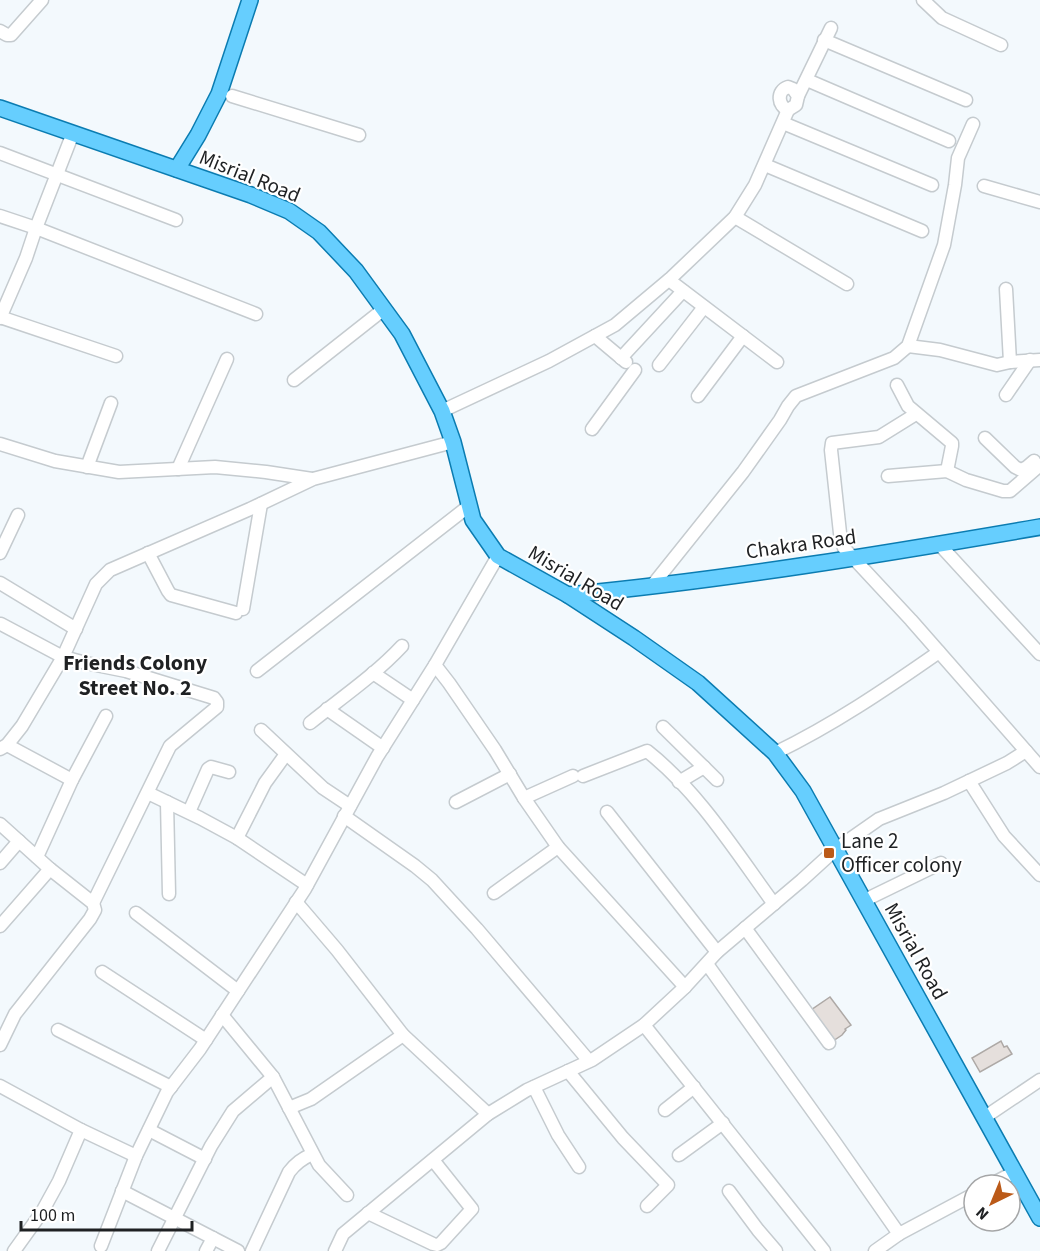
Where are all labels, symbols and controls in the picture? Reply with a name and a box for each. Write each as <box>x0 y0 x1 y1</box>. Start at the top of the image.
street label: Misrial Road <box>195 142 305 210</box>
street label: Chakra Road <box>744 521 858 567</box>
street label: Misrial Road <box>522 538 630 618</box>
district label: Friends Colony Street No. 2 <box>63 647 208 704</box>
place label: Lane 2 Officer colony <box>841 826 962 880</box>
marker: Lane 2 Officer colony <box>822 846 836 860</box>
street label: Misrial Road <box>877 897 955 1005</box>
north arrow <box>962 1173 1022 1233</box>
scale bar <box>21 1194 192 1232</box>
text: N <box>971 1202 994 1225</box>
text: 100 m <box>30 1203 75 1228</box>

